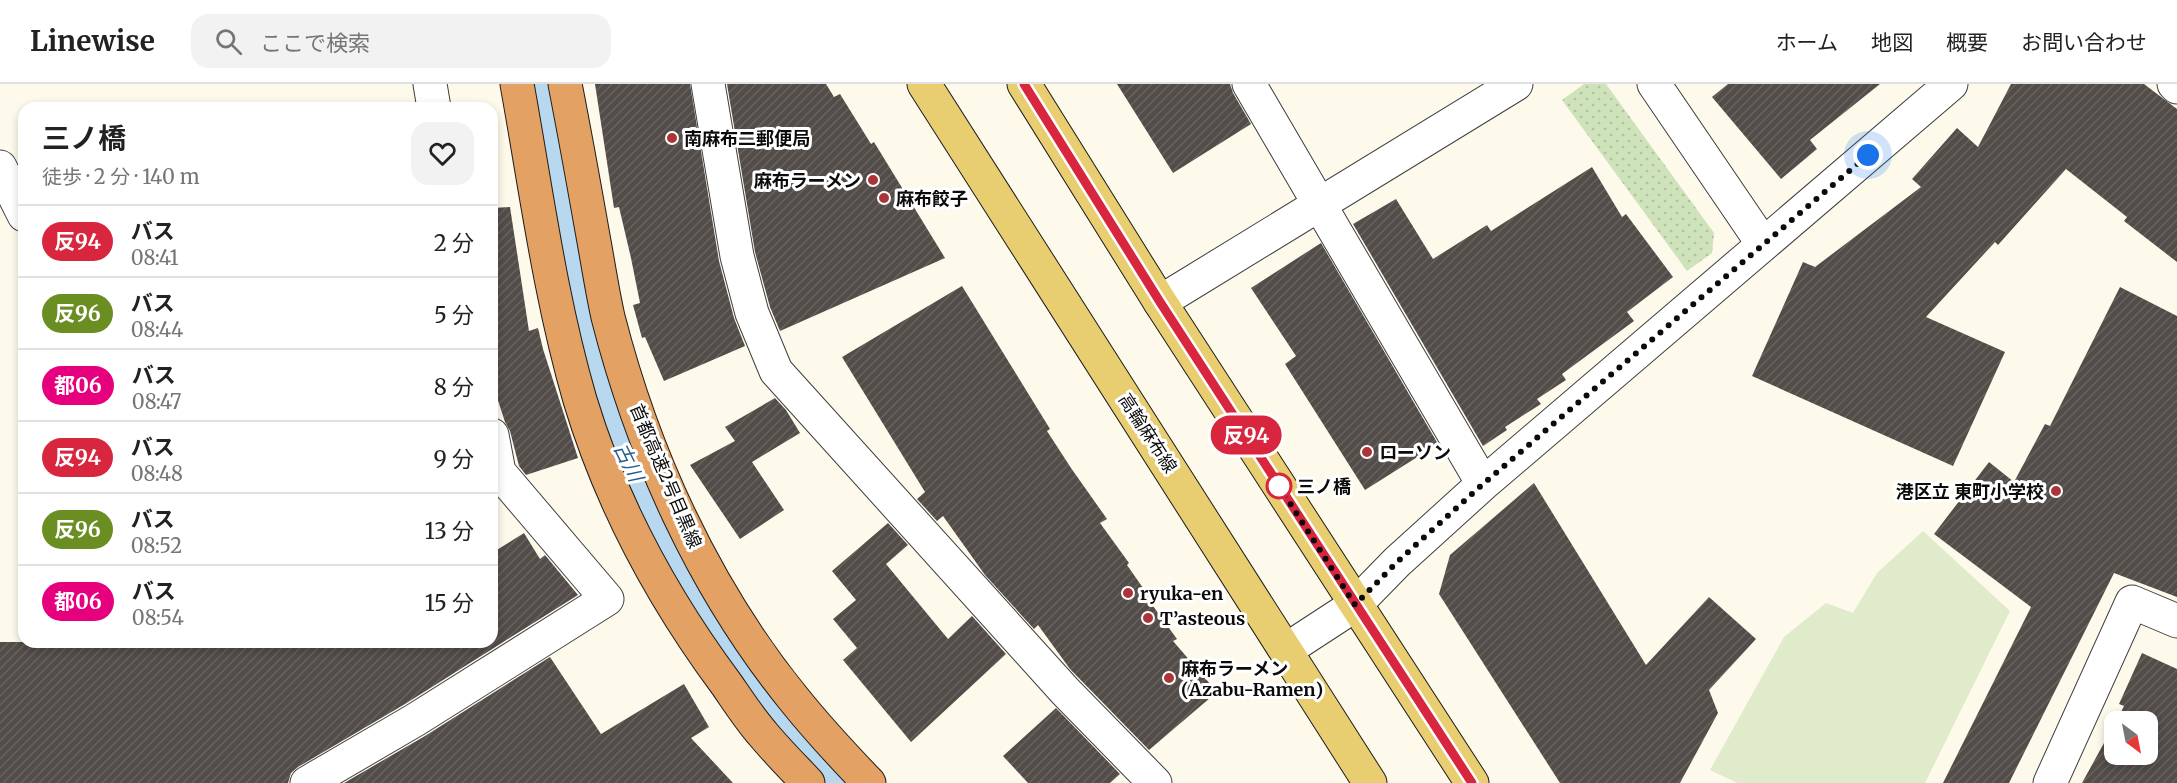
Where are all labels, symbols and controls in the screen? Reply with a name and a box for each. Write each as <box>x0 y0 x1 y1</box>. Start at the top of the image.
search box <box>191 14 611 68</box>
text: Linewise <box>30 23 155 59</box>
icon: search <box>212 25 245 58</box>
text: ここで検索 <box>260 29 370 57</box>
text: ホーム <box>1776 29 1838 56</box>
text: 地図 <box>1871 29 1913 56</box>
text: 概要 <box>1946 29 1988 56</box>
text: お問い合わせ <box>2021 29 2147 56</box>
text: 三ノ橋 <box>42 120 126 156</box>
button: heart <box>411 122 474 185</box>
place label: 南麻布二郵便局 <box>684 127 810 150</box>
marker: 南麻布二郵便局 <box>665 131 679 145</box>
your location <box>1853 140 1883 170</box>
text: 徒歩 · 2 分 · 140 m <box>42 164 200 189</box>
place label: 麻布ラーメン <box>754 169 861 192</box>
marker: 麻布ラーメン <box>866 173 880 187</box>
place label: 麻布餃子 <box>896 187 968 210</box>
marker: 麻布餃子 <box>877 191 891 205</box>
text: バス <box>131 217 175 245</box>
text: 反94 <box>54 228 101 255</box>
text: 2 分 <box>434 229 474 257</box>
text: 08:41 <box>131 245 179 270</box>
text: バス <box>131 289 175 317</box>
text: 反96 <box>54 300 101 327</box>
text: 5 分 <box>434 301 474 329</box>
text: 08:44 <box>131 317 183 342</box>
text: バス <box>132 361 176 389</box>
text: 都06 <box>54 372 102 399</box>
text: 8 分 <box>434 373 474 401</box>
text: 08:47 <box>132 389 182 414</box>
street label: 高輪麻布線 <box>1114 389 1182 477</box>
street label: 首都高速2号目黒線 <box>625 400 707 552</box>
line badge: 反94 <box>1212 416 1280 454</box>
text: 反94 <box>1223 422 1269 449</box>
text: バス <box>131 433 175 461</box>
water label: 古川 <box>609 439 650 487</box>
place label: ローソン <box>1379 441 1451 464</box>
text: 反94 <box>54 444 101 471</box>
text: 9 分 <box>433 445 474 473</box>
marker: ローソン <box>1360 445 1374 459</box>
text: 08:48 <box>131 461 183 486</box>
marker: 三ノ橋 <box>1266 473 1292 499</box>
place label: 三ノ橋 <box>1297 475 1351 498</box>
place label: 港区立 東町小学校 <box>1896 480 2044 503</box>
marker: 港区立 東町小学校 <box>2049 484 2063 498</box>
text: バス <box>131 505 175 533</box>
text: 反96 <box>54 516 101 543</box>
text: 13 分 <box>425 517 474 545</box>
text: 08:52 <box>131 533 182 558</box>
text: バス <box>132 577 176 605</box>
place label: ryuka-en <box>1140 582 1223 605</box>
marker: ryuka-en <box>1121 586 1135 600</box>
text: 都06 <box>54 588 102 615</box>
text: 15 分 <box>425 589 474 617</box>
text: 08:54 <box>132 605 184 630</box>
place label: T’asteous <box>1160 607 1245 630</box>
marker: T’asteous <box>1141 611 1155 625</box>
place label: 麻布ラーメン (Azabu-Ramen) <box>1181 657 1323 701</box>
marker: 麻布ラーメン (Azabu-Ramen) <box>1162 671 1176 685</box>
north arrow <box>2104 711 2158 765</box>
map controls <box>2104 711 2158 765</box>

